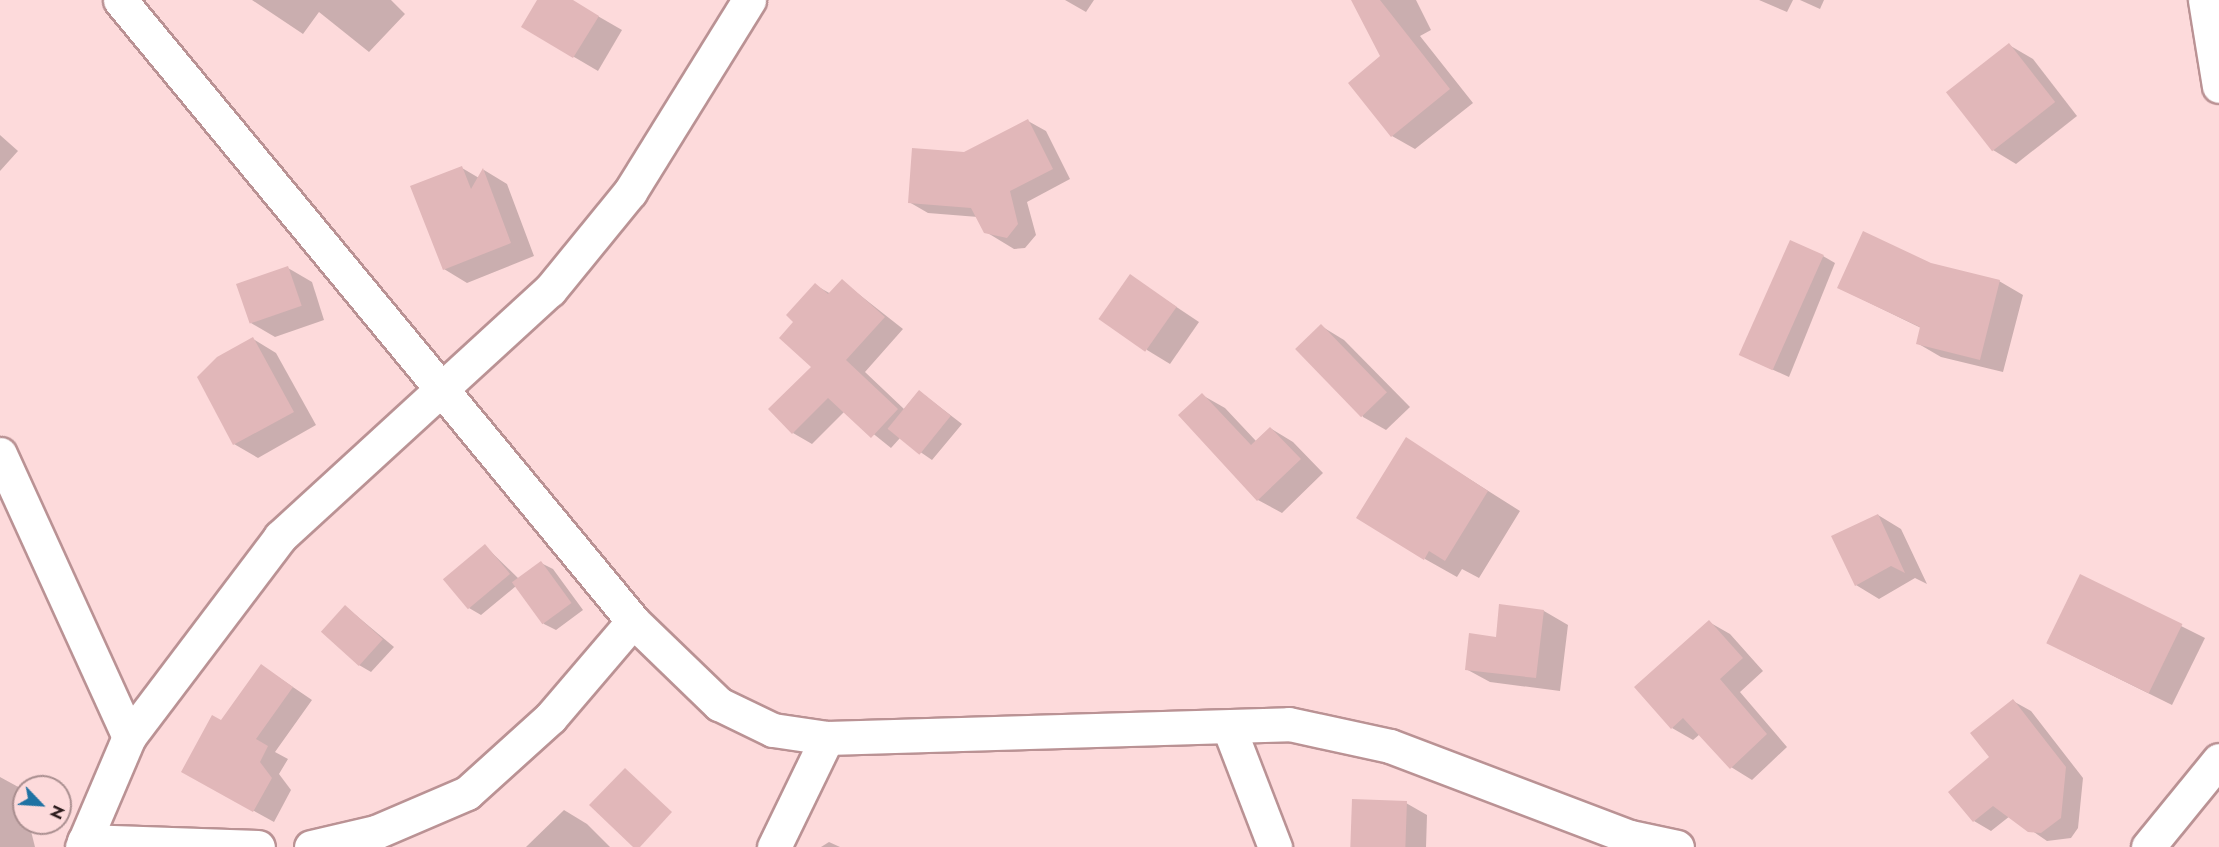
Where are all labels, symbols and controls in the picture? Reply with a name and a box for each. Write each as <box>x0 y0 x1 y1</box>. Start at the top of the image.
north arrow <box>12 775 72 835</box>
text: N <box>44 801 70 823</box>

